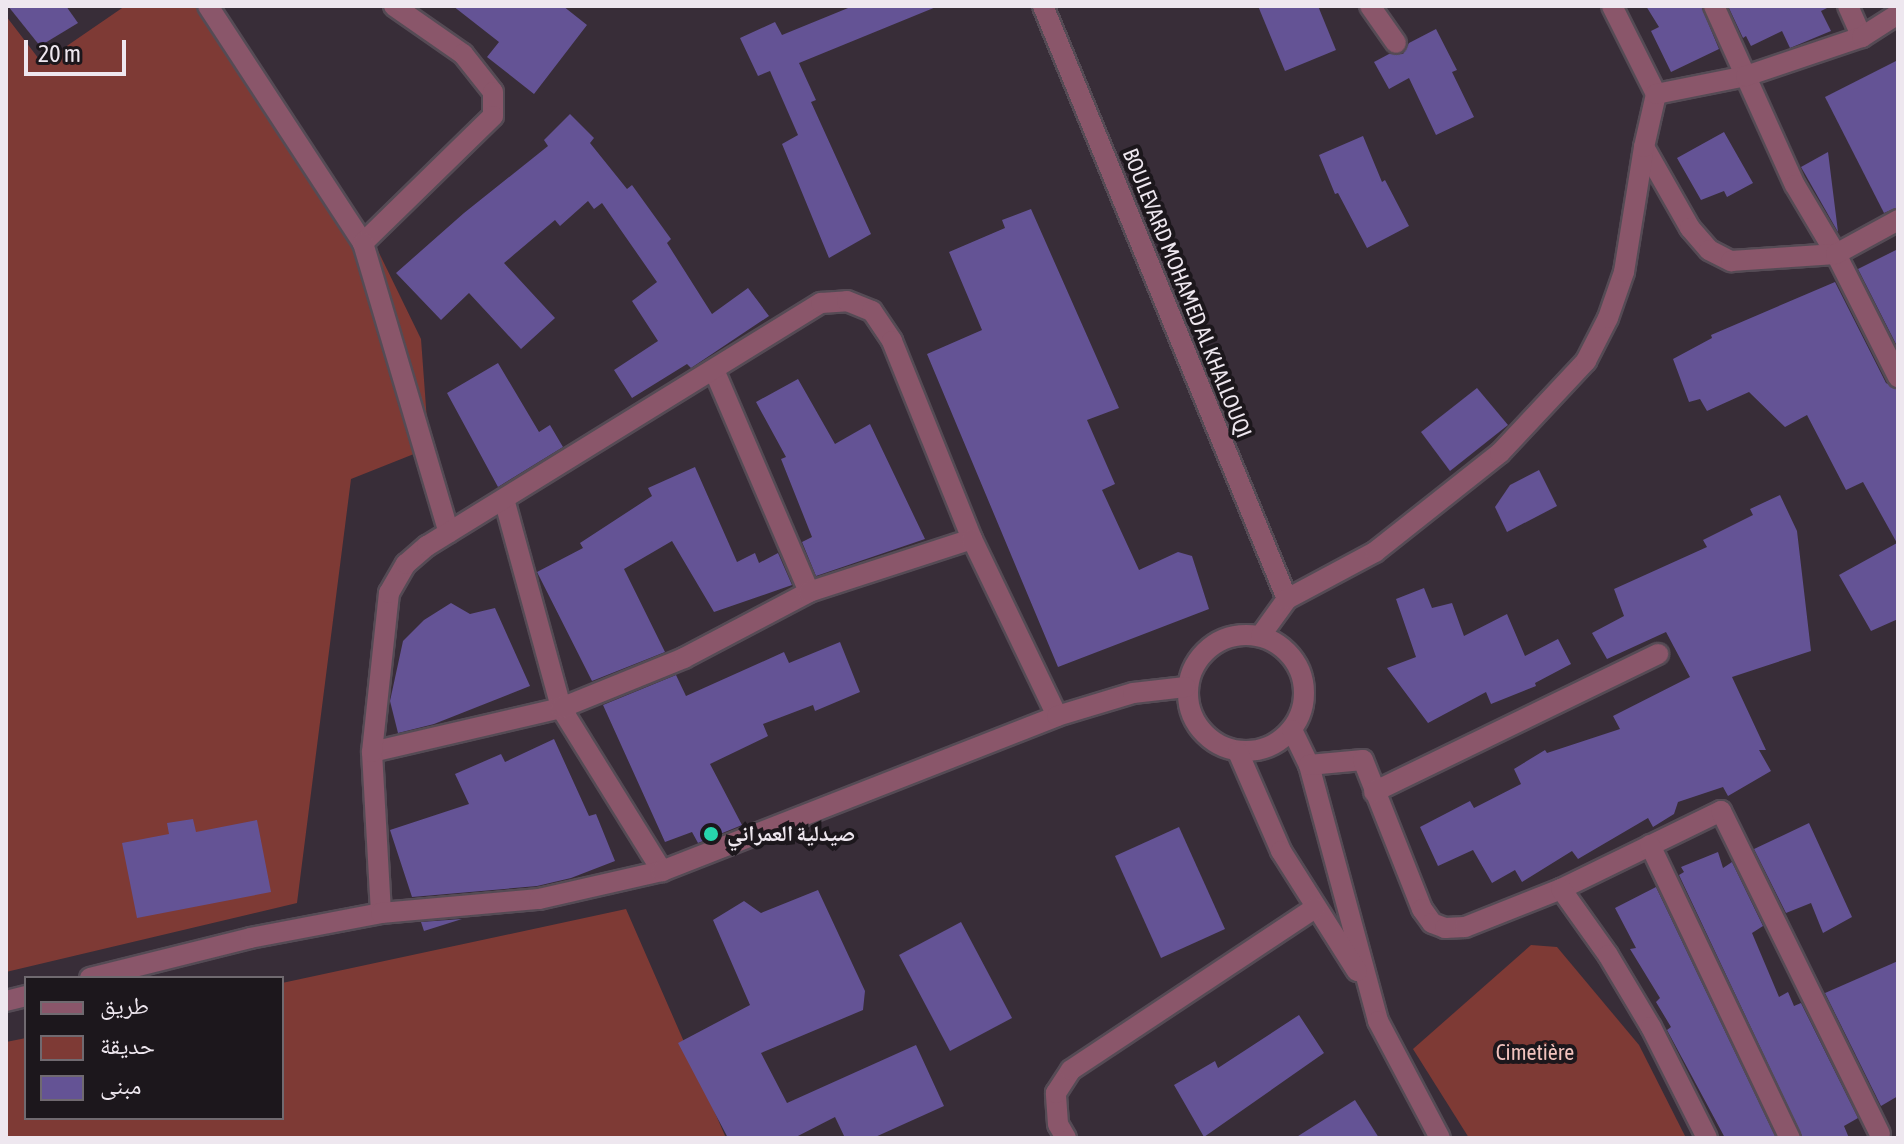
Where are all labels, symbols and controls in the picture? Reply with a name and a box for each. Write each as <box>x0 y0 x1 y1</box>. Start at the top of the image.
scale bar <box>28 24 130 74</box>
text: 20 m <box>38 40 81 67</box>
street label: BOULEVARD MOHAMED AL KHALLOUQI <box>1117 144 1257 442</box>
place label: صيدلية العمراني <box>727 821 855 847</box>
marker: صيدلية العمراني <box>702 825 720 843</box>
legend <box>24 976 284 1120</box>
text: طريق <box>100 992 149 1019</box>
text: حديقة <box>100 1032 155 1059</box>
park label: Cimetière <box>1496 1040 1574 1066</box>
text: مبنى <box>100 1072 141 1099</box>

